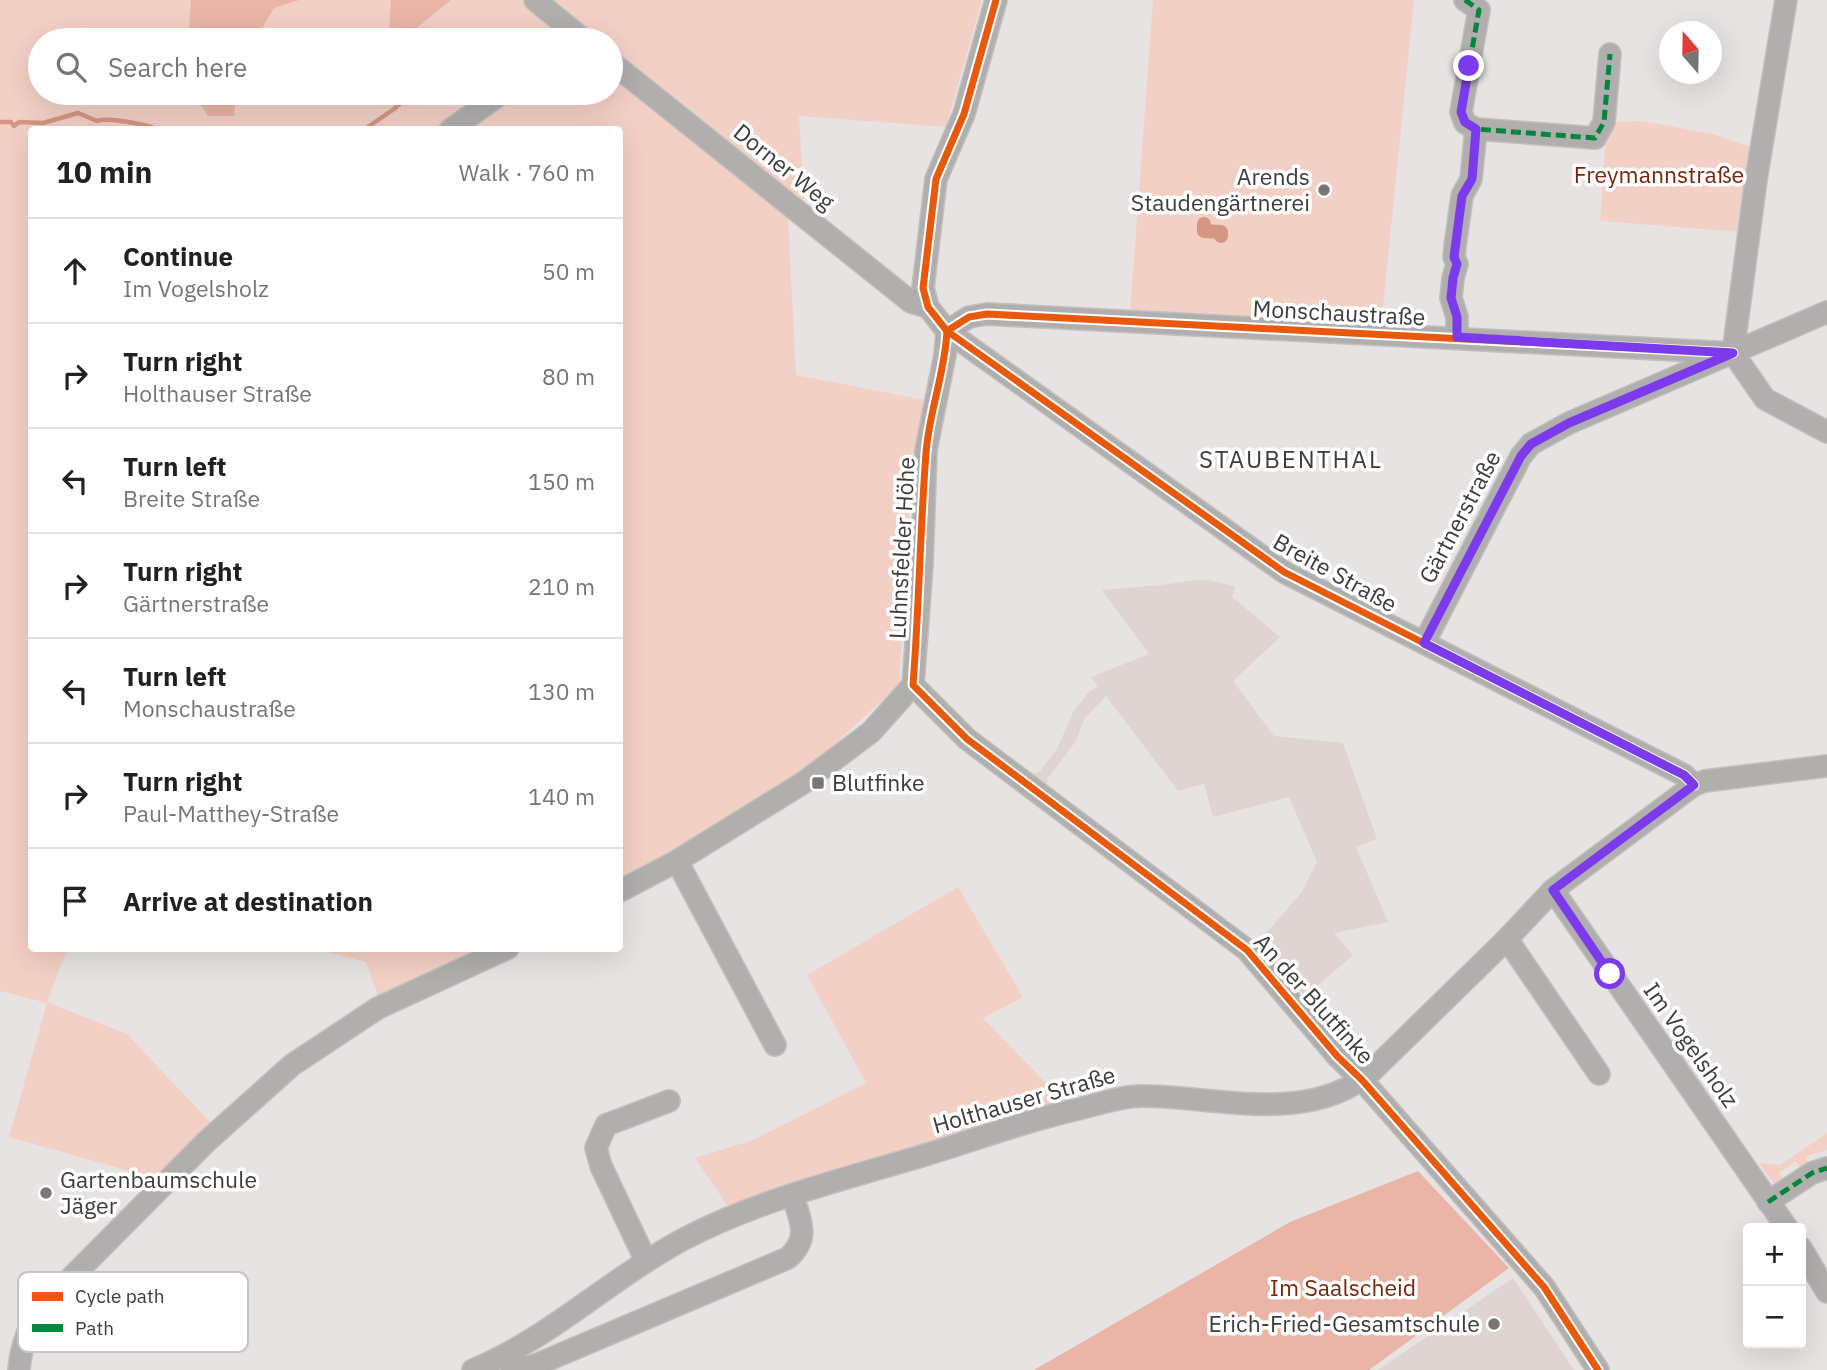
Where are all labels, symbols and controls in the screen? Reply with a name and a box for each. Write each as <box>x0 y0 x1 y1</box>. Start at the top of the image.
north arrow <box>1659 21 1722 84</box>
search box <box>28 28 623 105</box>
icon: search <box>52 48 90 86</box>
text: Search here <box>108 50 247 84</box>
route end <box>1453 50 1484 81</box>
street label: Dorner Weg <box>728 116 841 216</box>
text: 10 min <box>56 152 152 191</box>
text: Walk · 760 m <box>459 157 595 187</box>
park label: Freymannstraße <box>1574 159 1744 189</box>
place label: Arends Staudengärtnerei <box>1131 161 1310 217</box>
marker: Arends Staudengärtnerei <box>1316 182 1332 198</box>
text: Continue <box>123 239 233 273</box>
icon: ahead <box>56 252 94 290</box>
text: 50 m <box>542 256 595 286</box>
text: Im Vogelsholz <box>123 273 269 303</box>
street label: Monschaustraße <box>1252 292 1426 332</box>
text: Turn right <box>123 344 242 378</box>
icon: right <box>56 357 94 395</box>
text: 80 m <box>542 361 595 391</box>
text: Holthauser Straße <box>123 378 312 408</box>
district label: STAUBENTHAL <box>1199 443 1383 475</box>
street label: Gärtnerstraße <box>1412 445 1507 588</box>
text: Turn left <box>123 449 226 483</box>
street label: Luhnsfelder Höhe <box>881 456 921 640</box>
icon: left <box>56 462 94 500</box>
text: 150 m <box>528 466 595 496</box>
text: Breite Straße <box>123 483 260 513</box>
street label: Breite Straße <box>1268 526 1403 618</box>
text: Turn right <box>123 554 242 588</box>
icon: right <box>56 567 94 605</box>
text: 210 m <box>528 571 595 601</box>
text: Gärtnerstraße <box>123 588 269 618</box>
text: Turn left <box>123 659 226 693</box>
icon: left <box>56 672 94 710</box>
text: 130 m <box>528 676 595 706</box>
text: Monschaustraße <box>123 693 296 723</box>
text: Turn right <box>123 764 242 798</box>
place label: Blutfinke <box>832 767 925 797</box>
marker: Blutfinke <box>810 775 826 791</box>
icon: right <box>56 777 94 815</box>
text: 140 m <box>528 781 595 811</box>
text: Paul-Matthey-Straße <box>123 798 339 828</box>
icon: arrive <box>56 882 94 920</box>
text: Arrive at destination <box>123 884 373 918</box>
street label: An der Blutfinke <box>1248 927 1381 1070</box>
route start <box>1594 958 1625 989</box>
street label: Im Vogelsholz <box>1638 976 1746 1113</box>
street label: Holthauser Straße <box>929 1059 1119 1139</box>
place label: Gartenbaumschule Jäger <box>60 1164 257 1220</box>
marker: Gartenbaumschule Jäger <box>38 1185 54 1201</box>
map controls <box>1743 1223 1806 1349</box>
button: + <box>1743 1223 1806 1286</box>
legend <box>18 1272 248 1352</box>
park label: Im Saalscheid <box>1270 1272 1416 1302</box>
text: Cycle path <box>75 1284 164 1308</box>
button: − <box>1743 1286 1806 1349</box>
place label: Erich-Fried-Gesamtschule <box>1208 1308 1480 1338</box>
text: Path <box>75 1316 114 1340</box>
marker: Erich-Fried-Gesamtschule <box>1486 1316 1502 1332</box>

